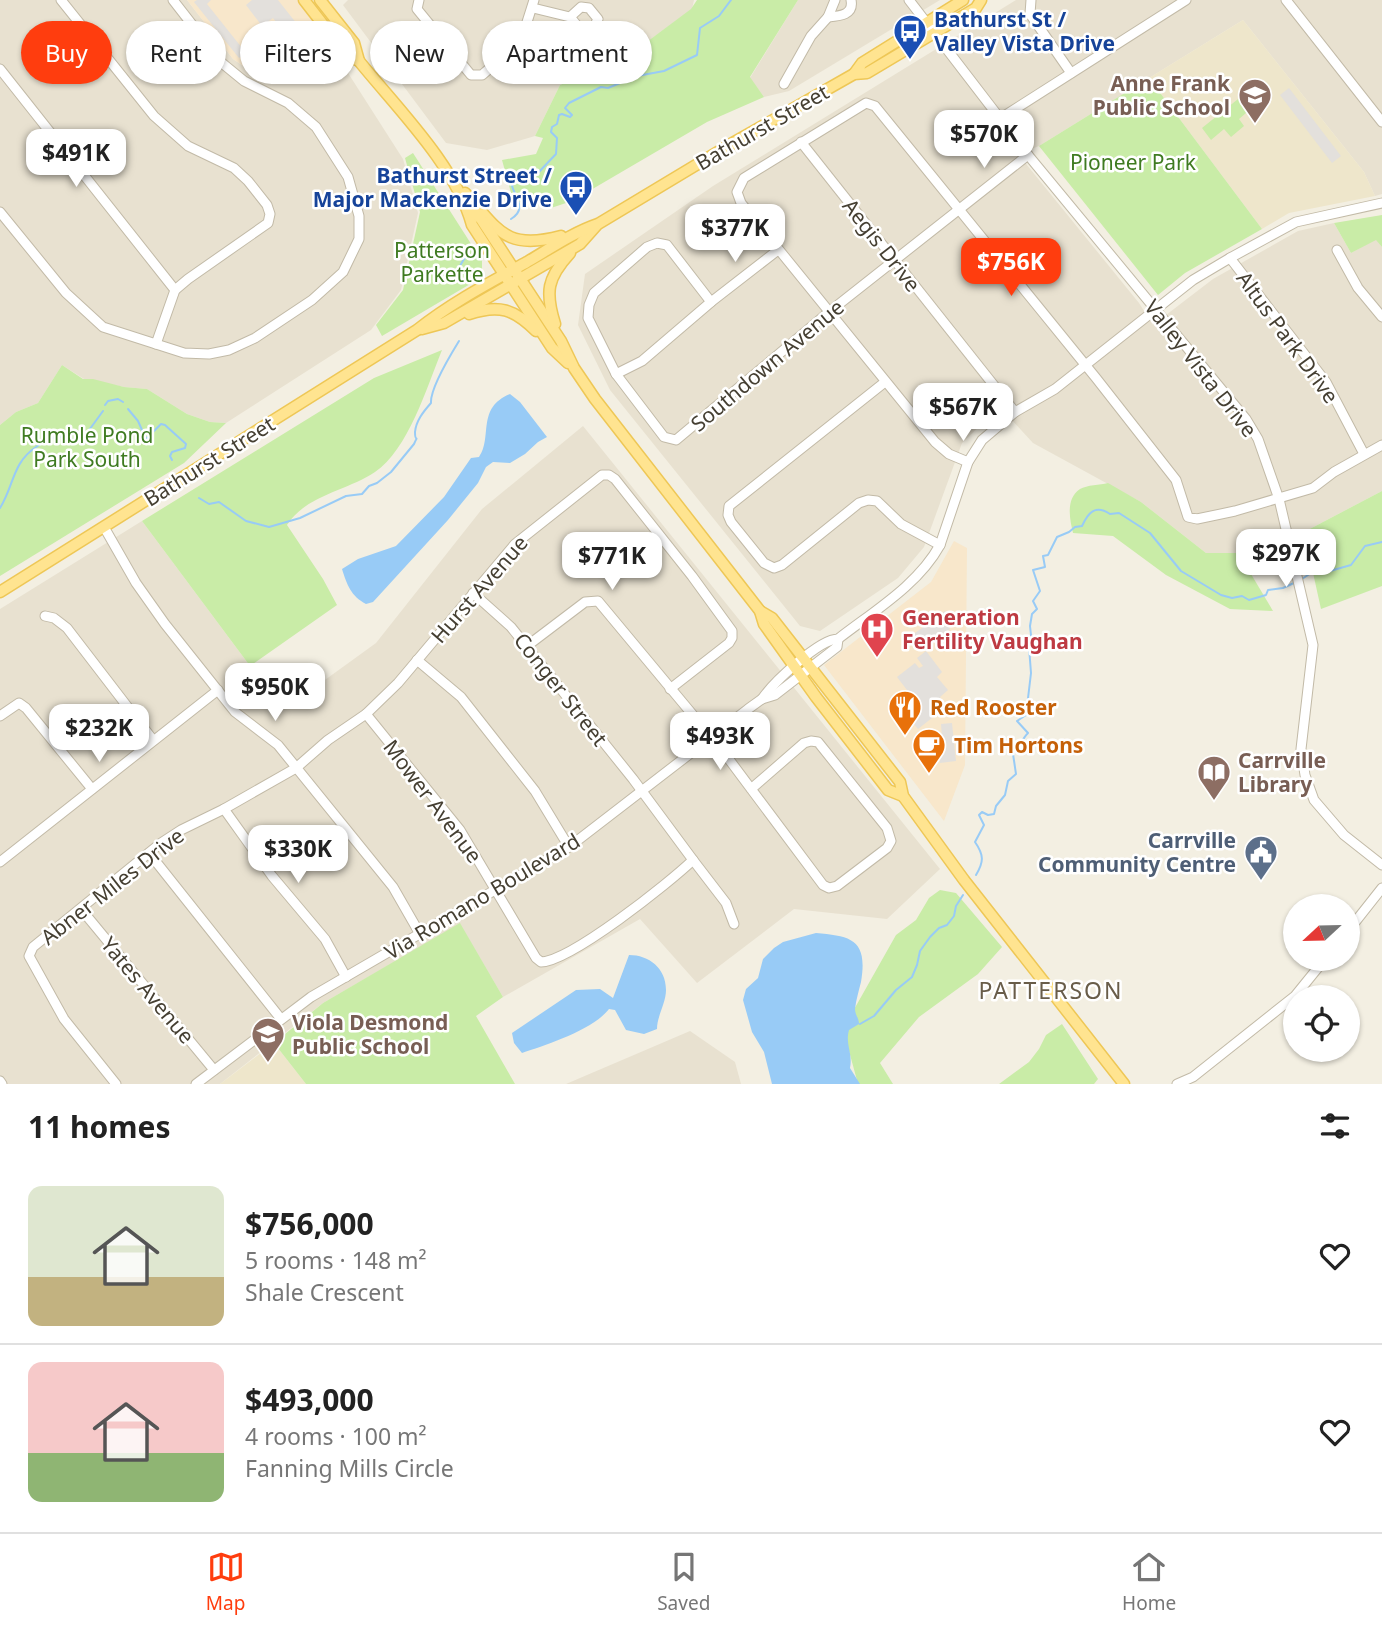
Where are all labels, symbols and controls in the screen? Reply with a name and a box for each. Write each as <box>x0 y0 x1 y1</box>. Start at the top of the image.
place label: Bathurst St / Valley Vista Drive <box>934 5 1115 57</box>
bus stop icon: Bathurst St / Valley Vista Drive <box>891 12 929 61</box>
chip: Buy <box>21 21 112 84</box>
chip: Rent <box>126 21 226 84</box>
chip: Filters <box>240 21 356 84</box>
chip: New <box>370 21 468 84</box>
chip: Apartment <box>482 21 652 84</box>
place label: Anne Frank Public School <box>1093 69 1231 121</box>
school or university icon: Anne Frank Public School <box>1236 76 1274 125</box>
street label: Bathurst Street <box>690 77 834 176</box>
pin: $570K <box>935 110 1033 170</box>
text: $570K <box>950 117 1018 149</box>
pin: $491K <box>27 130 125 189</box>
text: $491K <box>42 136 110 168</box>
park label: Pioneer Park <box>1070 148 1197 176</box>
place label: Bathurst Street / Major Mackenzie Drive <box>313 161 552 213</box>
bus stop icon: Bathurst Street / Major Mackenzie Drive <box>557 168 595 217</box>
street label: Aegis Drive <box>837 193 927 297</box>
pin: $377K <box>686 204 784 264</box>
text: $377K <box>701 211 769 243</box>
park label: Patterson Parkette <box>394 236 490 288</box>
pin: $756K <box>962 238 1060 298</box>
text: $756K <box>977 245 1045 277</box>
street label: Altus Park Drive <box>1231 265 1345 409</box>
street label: Southdown Avenue <box>685 293 849 437</box>
street label: Valley Vista Drive <box>1138 293 1264 443</box>
pin: $567K <box>914 384 1012 443</box>
text: $567K <box>929 390 997 422</box>
street label: Bathurst Street <box>138 409 280 512</box>
park label: Rumble Pond Park South <box>21 421 153 473</box>
street label: Hurst Avenue <box>424 529 534 649</box>
pin: $297K <box>1237 530 1335 589</box>
pin: $771K <box>563 532 661 592</box>
text: $297K <box>1252 536 1320 568</box>
text: $771K <box>578 539 646 571</box>
place label: Generation Fertility Vaughan <box>902 603 1083 655</box>
hospital icon: Generation Fertility Vaughan <box>858 610 896 659</box>
street label: Conger Street <box>508 627 614 752</box>
pin: $950K <box>226 664 324 723</box>
text: $950K <box>241 670 309 702</box>
restaurant icon: Red Rooster <box>886 688 924 737</box>
place label: Red Rooster <box>930 693 1057 721</box>
pin: $232K <box>50 704 148 764</box>
text: $232K <box>65 711 133 743</box>
pin: $493K <box>671 712 769 772</box>
text: $493K <box>686 719 754 751</box>
cafe icon: Tim Hortons <box>910 726 948 775</box>
place label: Tim Hortons <box>954 731 1083 759</box>
street label: Mower Avenue <box>377 734 489 868</box>
place label: Carrville Library <box>1238 746 1326 798</box>
library icon: Carrville Library <box>1195 753 1233 802</box>
street label: Abner Miles Drive <box>35 821 189 951</box>
pin: $330K <box>249 826 347 885</box>
street label: Via Romano Boulevard <box>379 826 585 966</box>
place label: Carrville Community Centre <box>1038 826 1236 878</box>
text: $330K <box>264 832 332 864</box>
public building icon: Carrville Community Centre <box>1242 833 1280 882</box>
north arrow <box>1283 894 1360 971</box>
map controls <box>1283 894 1360 1062</box>
street label: Yates Avenue <box>95 931 201 1049</box>
district label: PATTERSON <box>978 974 1124 1006</box>
button: locate <box>1283 985 1360 1062</box>
place label: Viola Desmond Public School <box>292 1008 448 1060</box>
school or university icon: Viola Desmond Public School <box>249 1015 287 1064</box>
text: 11 homes <box>28 1106 171 1147</box>
icon: filters <box>1316 1107 1354 1145</box>
text: $756,000 <box>245 1203 374 1244</box>
icon: home <box>84 1214 168 1298</box>
icon: heart <box>1316 1237 1354 1275</box>
text: 5 rooms · 148 m² <box>245 1244 427 1276</box>
text: Shale Crescent <box>245 1276 404 1308</box>
text: $493,000 <box>245 1379 374 1420</box>
icon: home <box>84 1390 168 1474</box>
icon: heart <box>1316 1413 1354 1451</box>
text: 4 rooms · 100 m² <box>245 1420 427 1452</box>
text: Fanning Mills Circle <box>245 1452 454 1484</box>
tab: Map <box>206 1548 245 1616</box>
tab: Saved <box>657 1548 710 1616</box>
tab: Home <box>1122 1548 1176 1616</box>

